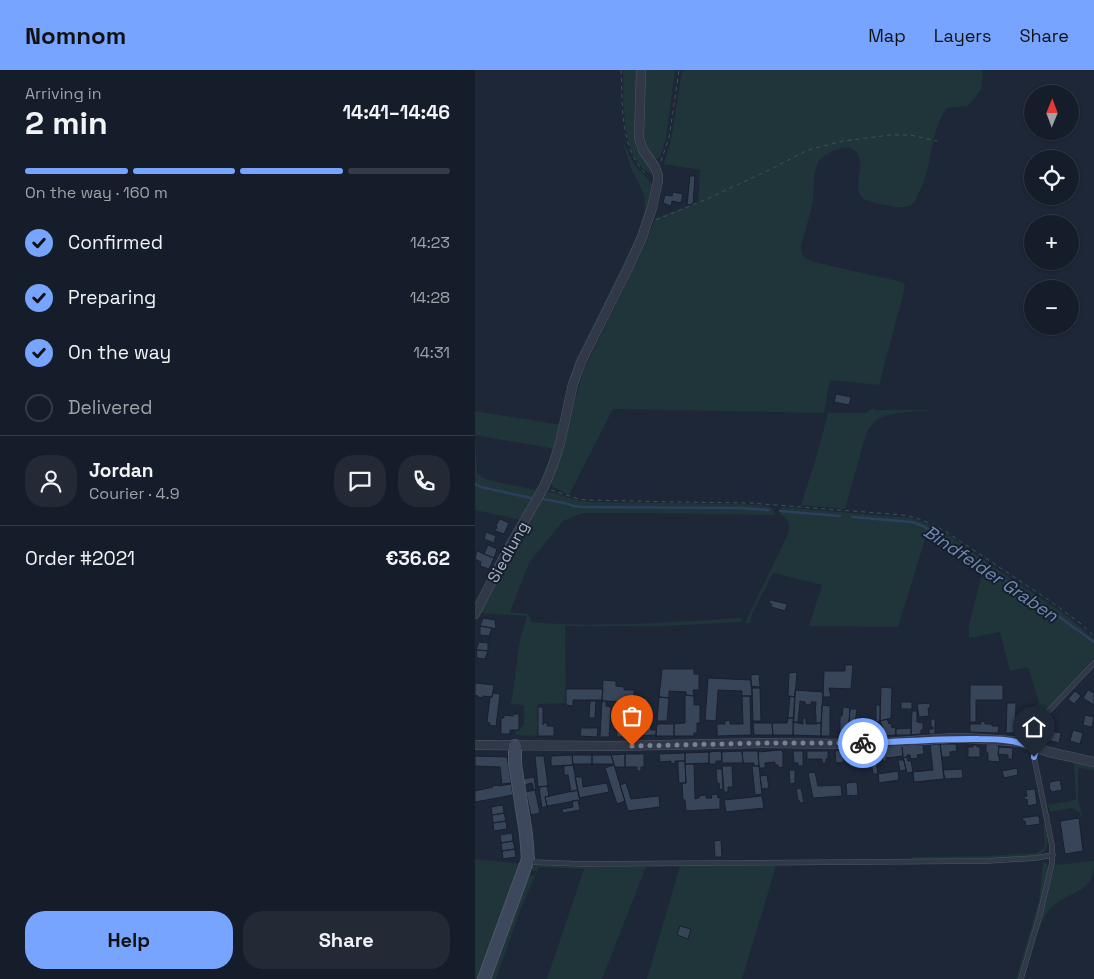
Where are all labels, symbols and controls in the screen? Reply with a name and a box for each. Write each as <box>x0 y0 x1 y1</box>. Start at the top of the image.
text: Nomnom <box>25 20 126 51</box>
text: Map <box>868 24 906 47</box>
text: Layers <box>934 24 991 47</box>
text: Share <box>1019 24 1069 47</box>
text: Arriving in <box>25 83 102 104</box>
north arrow <box>1024 85 1079 140</box>
map controls <box>1024 85 1079 335</box>
text: 14:41–14:46 <box>342 100 450 125</box>
text: 2 min <box>25 103 108 143</box>
button: locate <box>1024 150 1079 205</box>
text: On the way · 160 m <box>25 182 168 203</box>
button: + <box>1024 215 1079 270</box>
icon: check <box>25 229 53 257</box>
text: Confirmed <box>68 230 163 255</box>
text: 14:23 <box>410 232 450 253</box>
button: − <box>1024 280 1079 335</box>
icon: check <box>25 284 53 312</box>
text: Preparing <box>68 285 156 310</box>
text: 14:28 <box>410 287 450 308</box>
icon: check <box>25 339 53 367</box>
text: On the way <box>68 340 171 365</box>
text: 14:31 <box>413 342 450 363</box>
text: Delivered <box>68 395 153 420</box>
button: person <box>25 455 77 507</box>
button: chat <box>334 455 386 507</box>
button: phone <box>398 455 450 507</box>
text: Jordan <box>89 458 154 483</box>
text: Courier · 4.9 <box>89 483 179 504</box>
street label: Siedlung <box>483 517 533 587</box>
water label: Bindfelder Graben <box>919 520 1063 627</box>
text: Order #2021 <box>25 546 135 571</box>
text: €36.62 <box>385 546 450 571</box>
pin <box>611 695 653 746</box>
icon: bag <box>618 702 646 730</box>
pin <box>1013 706 1055 757</box>
icon: home <box>1020 713 1048 741</box>
courier <box>838 718 888 768</box>
icon: bike <box>849 729 877 757</box>
button: Help <box>25 911 233 969</box>
button: Share <box>243 911 450 969</box>

